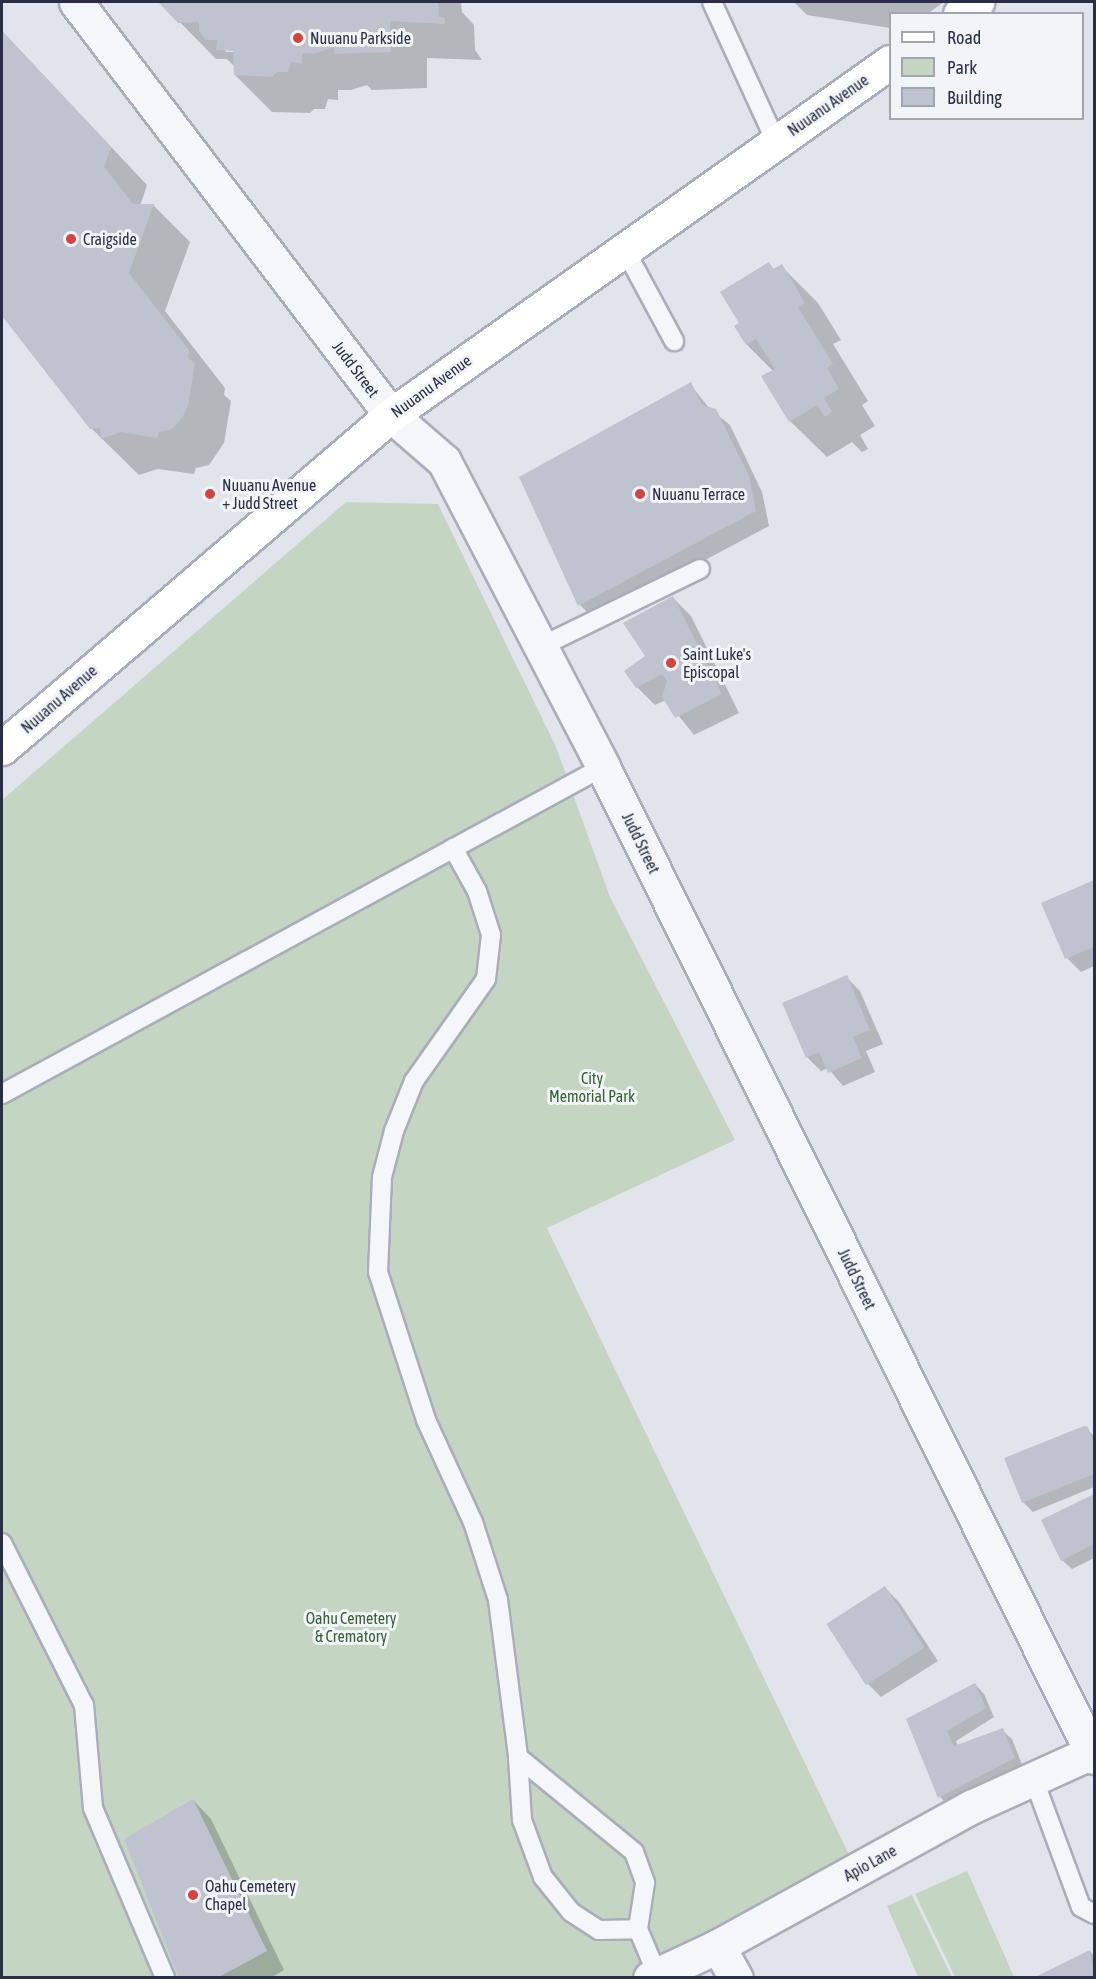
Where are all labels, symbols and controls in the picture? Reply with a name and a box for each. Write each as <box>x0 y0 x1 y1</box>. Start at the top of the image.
legend <box>889 12 1084 120</box>
text: Road <box>947 27 981 48</box>
place label: Nuuanu Parkside <box>310 28 411 48</box>
marker: Nuuanu Parkside <box>291 31 305 45</box>
text: Park <box>947 57 977 78</box>
street label: Nuuanu Avenue <box>784 70 872 140</box>
text: Building <box>947 87 1002 108</box>
place label: Craigside <box>83 229 137 249</box>
marker: Craigside <box>64 232 78 246</box>
street label: Judd Street <box>329 337 383 401</box>
street label: Nuuanu Avenue <box>387 351 475 421</box>
place label: Nuuanu Avenue + Judd Street <box>222 475 316 513</box>
place label: Nuuanu Terrace <box>652 484 745 504</box>
marker: Nuuanu Avenue + Judd Street <box>203 487 217 501</box>
marker: Nuuanu Terrace <box>633 487 647 501</box>
place label: Saint Luke's Episcopal <box>683 644 751 682</box>
marker: Saint Luke's Episcopal <box>664 656 678 670</box>
street label: Nuuanu Avenue <box>17 661 101 737</box>
street label: Judd Street <box>618 809 664 877</box>
park label: City Memorial Park <box>549 1068 635 1106</box>
street label: Judd Street <box>834 1245 880 1313</box>
park label: Oahu Cemetery & Crematory <box>306 1608 396 1646</box>
street label: Apio Lane <box>840 1841 900 1885</box>
place label: Oahu Cemetery Chapel <box>205 1876 296 1914</box>
marker: Oahu Cemetery Chapel <box>186 1888 200 1902</box>

